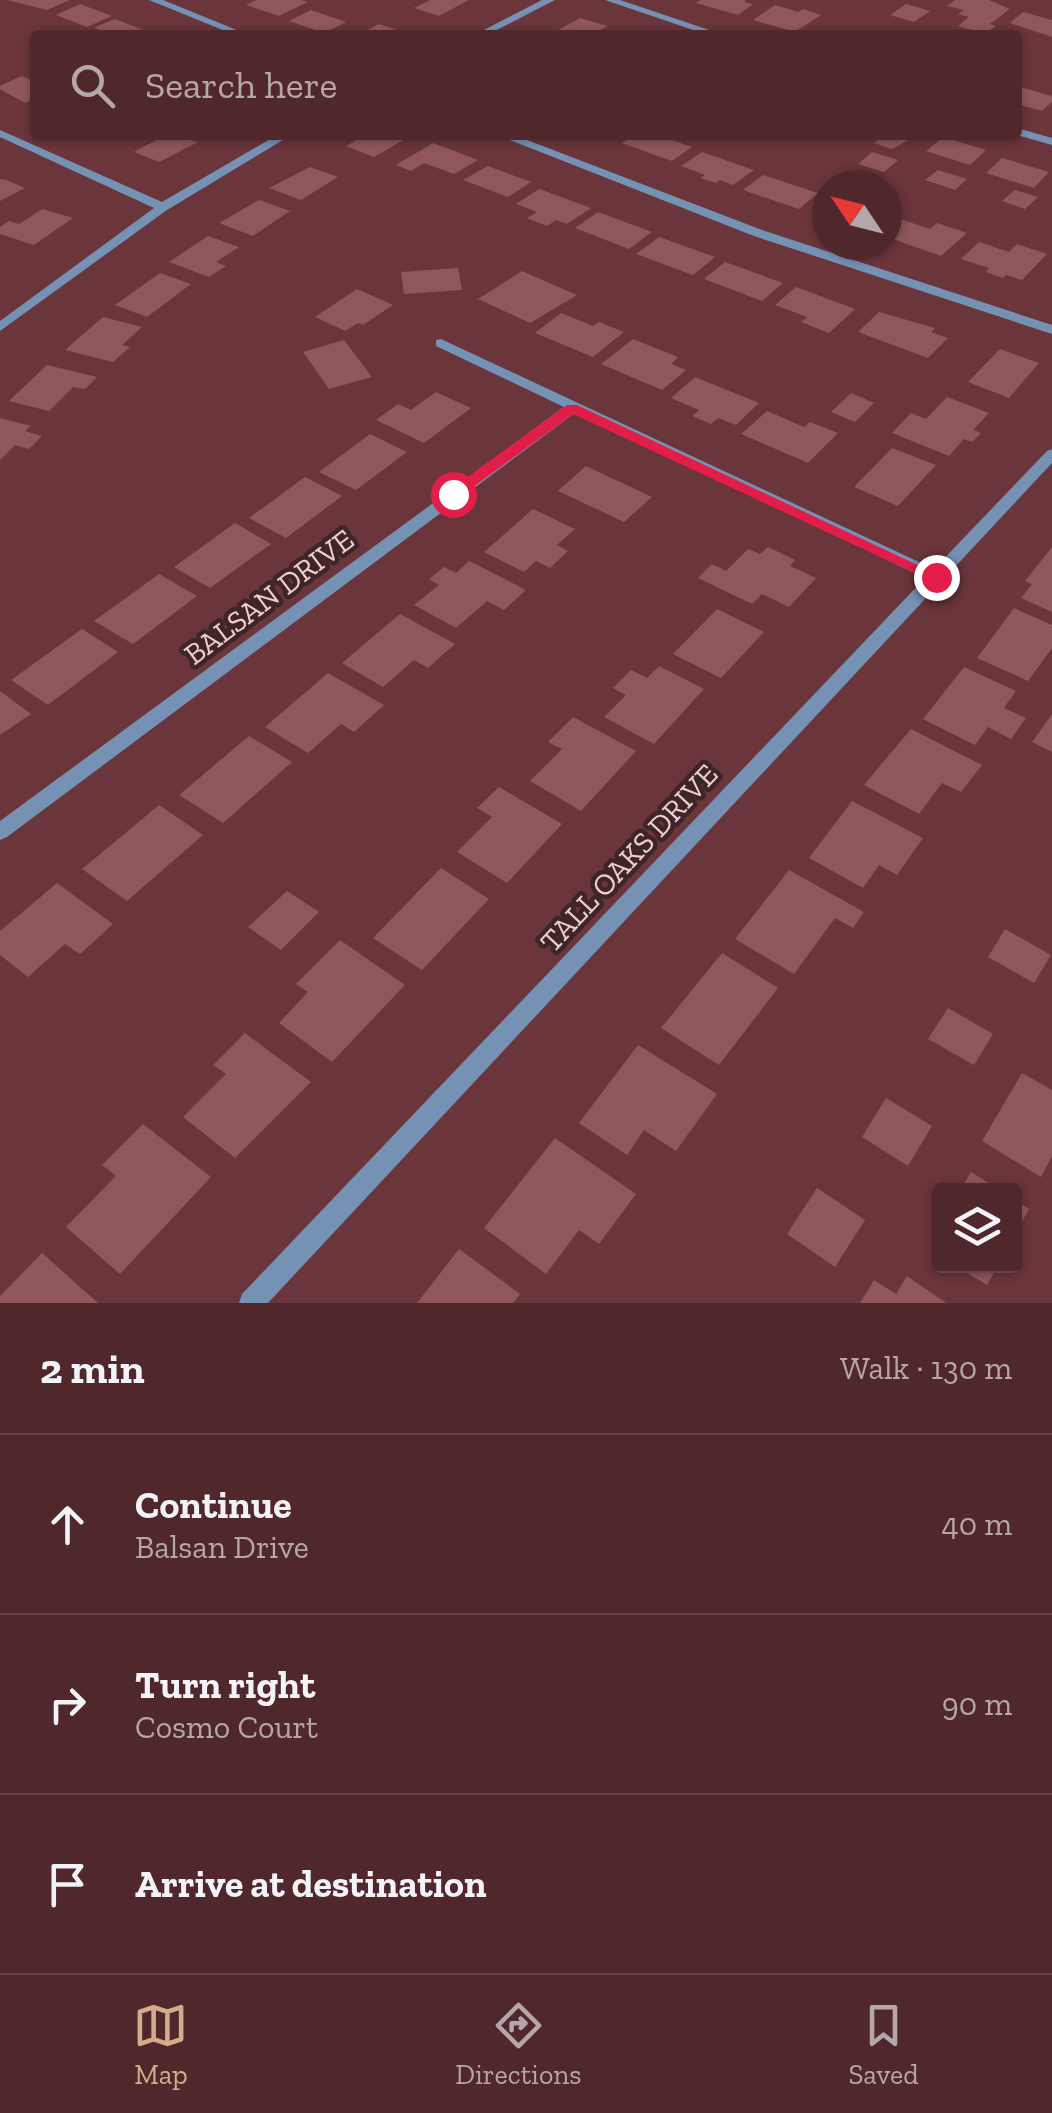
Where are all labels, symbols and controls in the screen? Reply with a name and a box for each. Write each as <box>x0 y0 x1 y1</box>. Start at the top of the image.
search box <box>30 30 1022 140</box>
icon: search <box>65 58 120 113</box>
text: Search here <box>145 62 337 108</box>
north arrow <box>812 170 902 260</box>
route start <box>431 472 477 518</box>
street label: BALSAN DRIVE <box>177 521 361 673</box>
route end <box>914 555 960 601</box>
street label: TALL OAKS DRIVE <box>533 757 725 959</box>
map controls <box>932 1183 1022 1273</box>
button: layers <box>932 1183 1022 1273</box>
text: 2 min <box>40 1343 145 1394</box>
text: Walk · 130 m <box>840 1349 1012 1387</box>
text: Continue <box>135 1482 292 1528</box>
icon: ahead <box>40 1497 95 1552</box>
text: 40 m <box>941 1505 1012 1543</box>
text: Balsan Drive <box>135 1528 309 1566</box>
text: Turn right <box>135 1662 315 1708</box>
icon: right <box>40 1677 95 1732</box>
text: 90 m <box>942 1685 1012 1723</box>
text: Cosmo Court <box>135 1708 318 1746</box>
icon: arrive <box>40 1857 95 1912</box>
text: Arrive at destination <box>135 1861 486 1907</box>
tab: Map <box>133 1998 188 2091</box>
tab: Directions <box>455 1998 582 2091</box>
tab: Saved <box>848 1998 919 2091</box>

